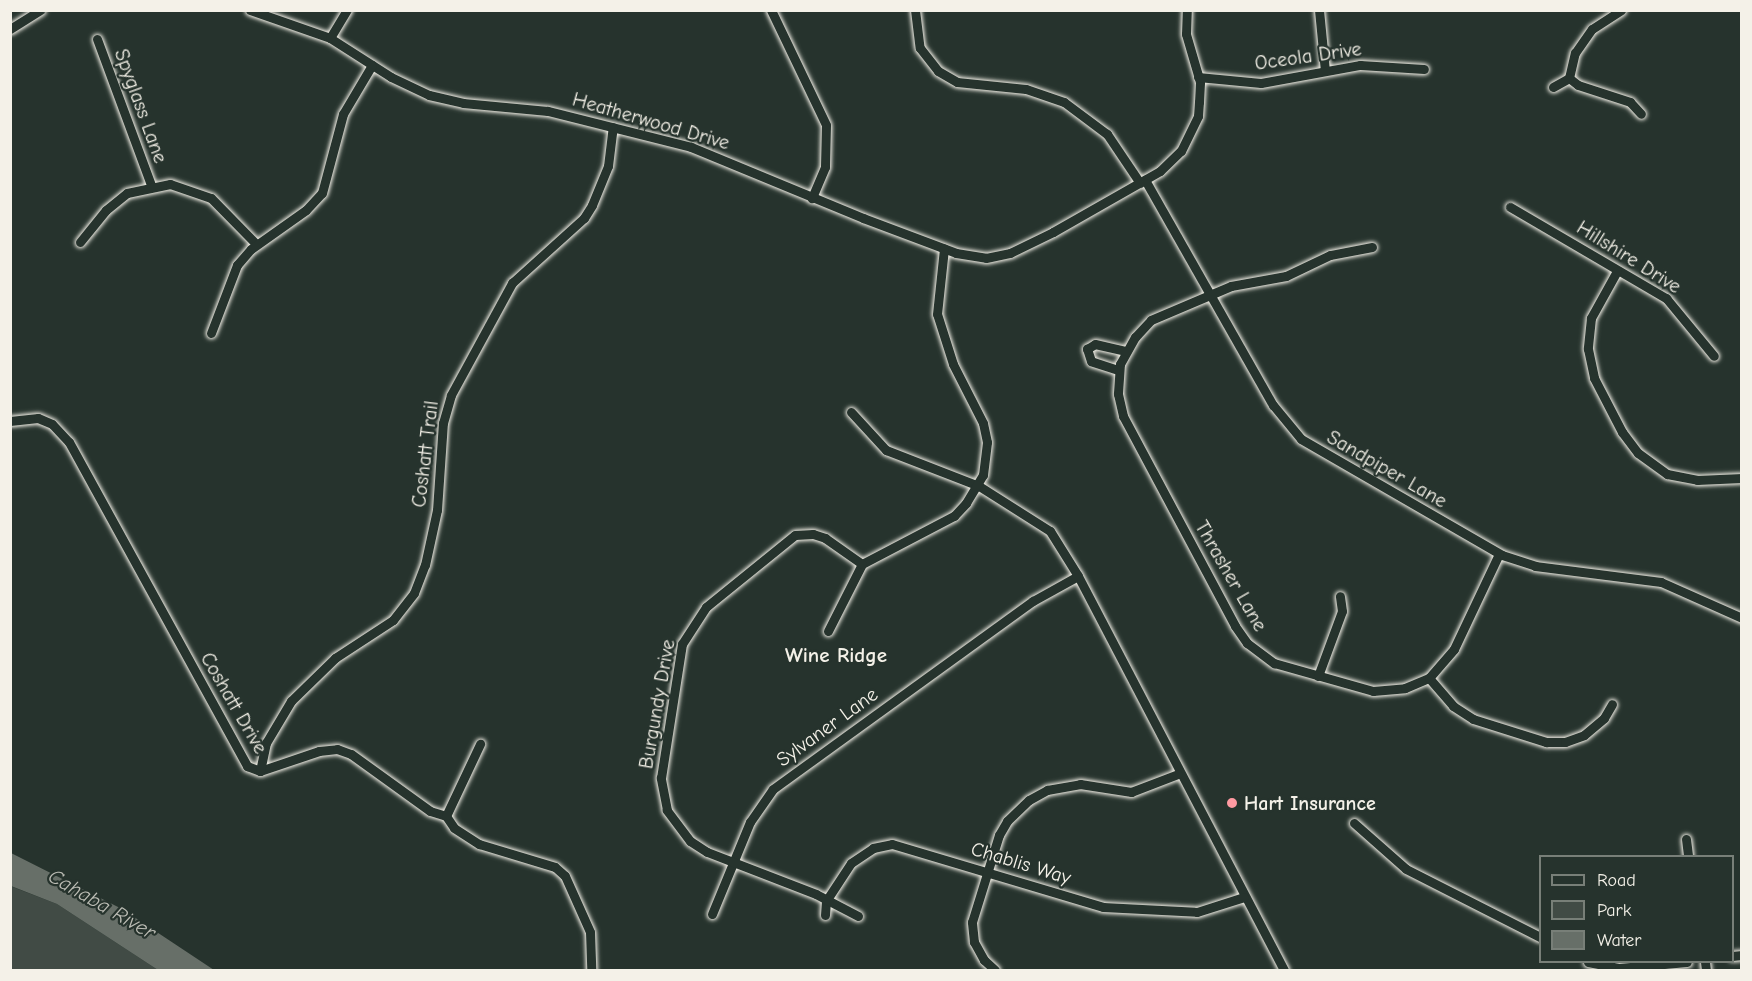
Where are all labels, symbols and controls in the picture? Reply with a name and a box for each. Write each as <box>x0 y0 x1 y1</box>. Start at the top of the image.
street label: Oceola Drive <box>1253 37 1363 75</box>
street label: Spyglass Lane <box>109 46 173 166</box>
street label: Heatherwood Drive <box>570 87 732 155</box>
street label: Hillshire Drive <box>1572 215 1686 299</box>
street label: Coshatt Trail <box>407 399 443 509</box>
street label: Sandpiper Lane <box>1323 425 1451 513</box>
street label: Thrasher Lane <box>1190 516 1272 636</box>
street label: Burgundy Drive <box>634 637 680 771</box>
district label: Wine Ridge <box>785 642 887 668</box>
street label: Coshatt Drive <box>195 648 273 758</box>
street label: Sylvaner Lane <box>772 682 882 772</box>
place label: Hart Insurance <box>1244 791 1376 815</box>
marker: Hart Insurance <box>1225 796 1239 810</box>
street label: Chablis Way <box>968 836 1074 890</box>
legend <box>1539 855 1734 963</box>
water label: Cahaba River <box>44 863 160 945</box>
text: Road <box>1597 870 1636 891</box>
text: Park <box>1597 900 1631 921</box>
text: Water <box>1597 930 1641 951</box>

